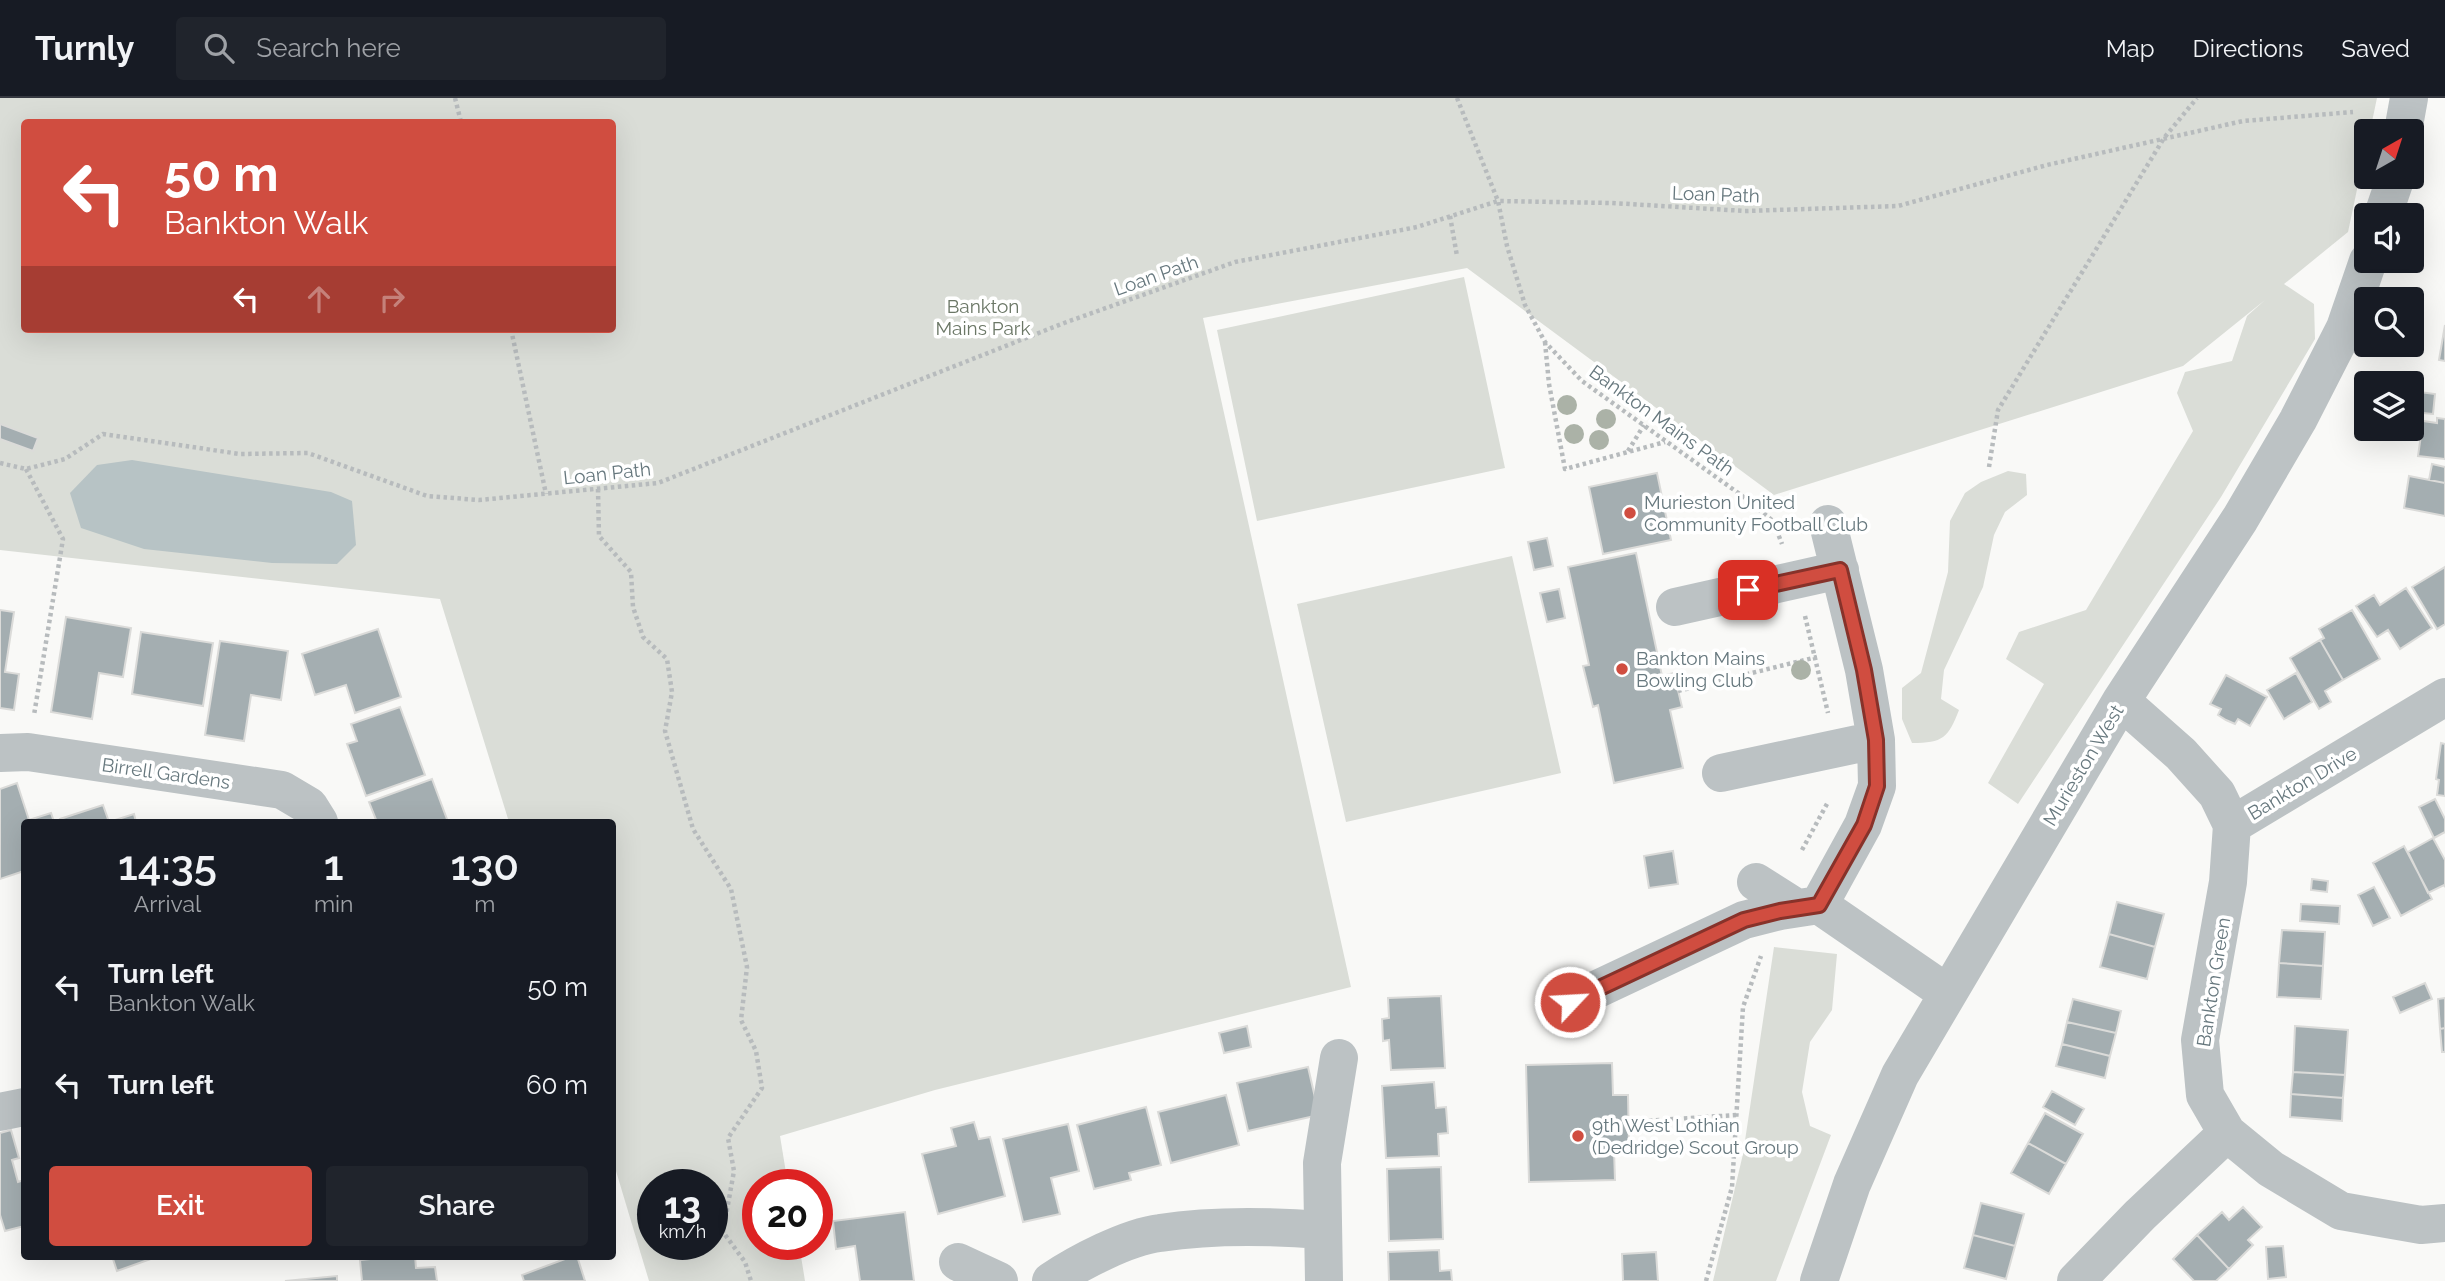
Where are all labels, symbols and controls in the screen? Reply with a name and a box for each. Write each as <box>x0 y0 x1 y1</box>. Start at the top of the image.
search box <box>176 17 666 80</box>
text: Turnly <box>35 29 134 68</box>
icon: search <box>200 29 238 67</box>
text: Search here <box>256 33 401 63</box>
text: Map <box>2106 34 2155 63</box>
text: Directions <box>2193 34 2303 63</box>
text: Saved <box>2341 34 2410 63</box>
north arrow <box>2354 119 2424 189</box>
map controls <box>2354 119 2424 441</box>
text: 50 m <box>164 145 279 202</box>
icon: left <box>49 147 140 238</box>
street label: Loan Path <box>1672 181 1760 207</box>
button: sound <box>2354 203 2424 273</box>
text: Bankton Walk <box>164 204 368 241</box>
street label: Loan Path <box>1111 250 1201 300</box>
icon: left <box>227 280 265 318</box>
icon: ahead <box>300 280 338 318</box>
icon: right <box>373 280 411 318</box>
button: search <box>2354 287 2424 357</box>
park label: Bankton Mains Park <box>936 295 1030 339</box>
street label: Bankton Mains Path <box>1585 360 1739 480</box>
button: layers <box>2354 371 2424 441</box>
street label: Loan Path <box>562 457 652 489</box>
place label: Murieston United Community Football Club <box>1644 491 1868 535</box>
marker: Murieston United Community Football Club <box>1622 505 1638 521</box>
pin <box>1718 560 1778 620</box>
icon: arrive <box>1729 571 1767 609</box>
place label: Bankton Mains Bowling Club <box>1636 647 1765 691</box>
marker: Bankton Mains Bowling Club <box>1614 661 1630 677</box>
street label: Murieston West <box>2038 700 2128 829</box>
street label: Bankton Drive <box>2244 742 2360 824</box>
street label: Birrell Gardens <box>101 753 231 793</box>
text: 14:35 <box>118 841 217 890</box>
text: 1 <box>324 841 344 890</box>
text: 130 <box>450 841 519 890</box>
text: Arrival <box>134 890 201 917</box>
text: min <box>314 890 353 917</box>
text: m <box>474 890 495 917</box>
street label: Bankton Green <box>2192 916 2234 1048</box>
text: Turn left <box>108 959 214 989</box>
position arrow <box>1533 965 1607 1039</box>
icon: left <box>49 968 87 1006</box>
text: 50 m <box>527 972 588 1002</box>
text: Bankton Walk <box>108 989 255 1016</box>
icon: left <box>49 1066 87 1104</box>
text: Turn left <box>108 1070 214 1100</box>
text: 60 m <box>526 1070 588 1100</box>
place label: 9th West Lothian (Dedridge) Scout Group <box>1592 1114 1799 1158</box>
marker: 9th West Lothian (Dedridge) Scout Group <box>1570 1128 1586 1144</box>
button: Exit <box>49 1166 312 1246</box>
button: Share <box>326 1166 588 1246</box>
speed limit sign: 20 <box>742 1169 833 1260</box>
text: 13 <box>664 1185 701 1226</box>
text: km/h <box>659 1221 706 1242</box>

